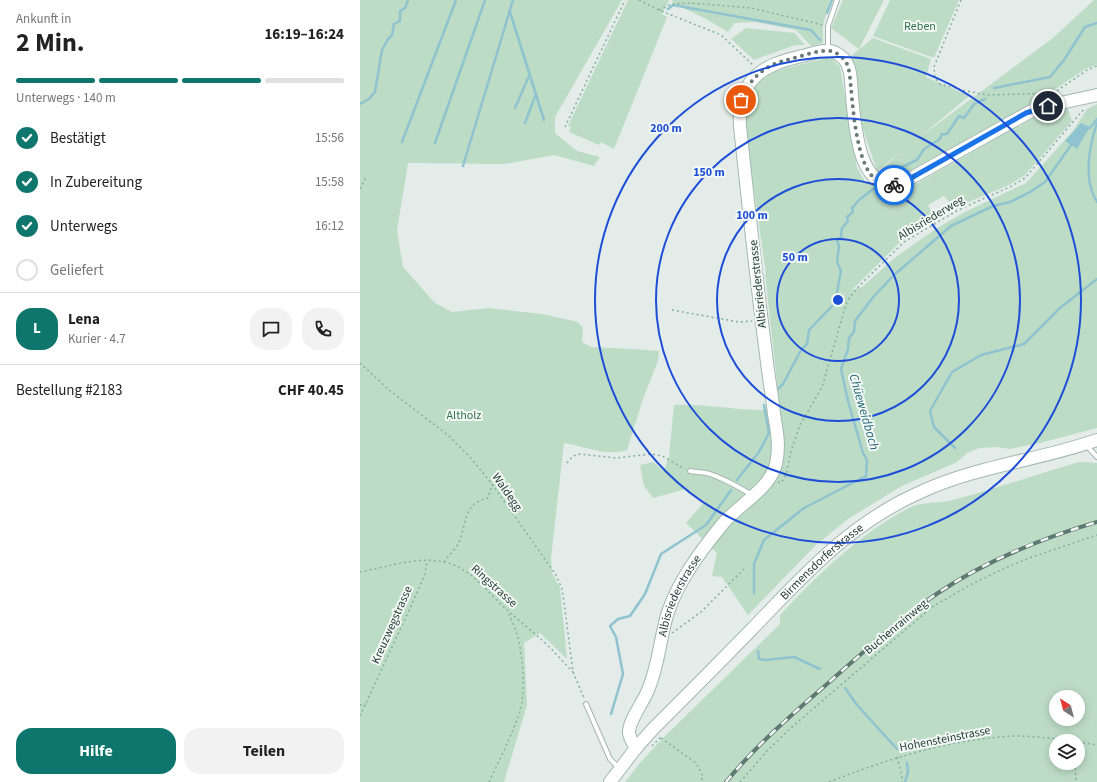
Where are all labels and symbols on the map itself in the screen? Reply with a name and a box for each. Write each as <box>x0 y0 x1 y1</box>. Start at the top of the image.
park label: Reben <box>904 18 936 35</box>
pin <box>724 83 758 117</box>
pin <box>1031 89 1065 123</box>
text: 200 m <box>650 120 682 137</box>
text: 150 m <box>693 164 725 181</box>
courier <box>874 165 914 205</box>
street label: Albisriederweg <box>895 191 967 245</box>
text: 100 m <box>736 207 768 224</box>
street label: Albisriederstrasse <box>745 239 771 329</box>
text: 50 m <box>782 249 808 266</box>
centre of rings <box>831 293 845 307</box>
water label: Chüeweidbach <box>845 372 884 452</box>
park label: Altholz <box>447 407 481 424</box>
street label: Waldegg <box>488 470 526 514</box>
street label: Birmensdorferstrasse <box>776 519 867 604</box>
street label: Albisriederstrasse <box>654 551 705 638</box>
street label: Ringstrasse <box>467 561 521 611</box>
street label: Kreuzwegstrasse <box>367 583 417 667</box>
street label: Buchenrainweg <box>861 595 931 659</box>
north arrow <box>1049 690 1085 726</box>
street label: Hohensteinstrasse <box>898 722 992 756</box>

